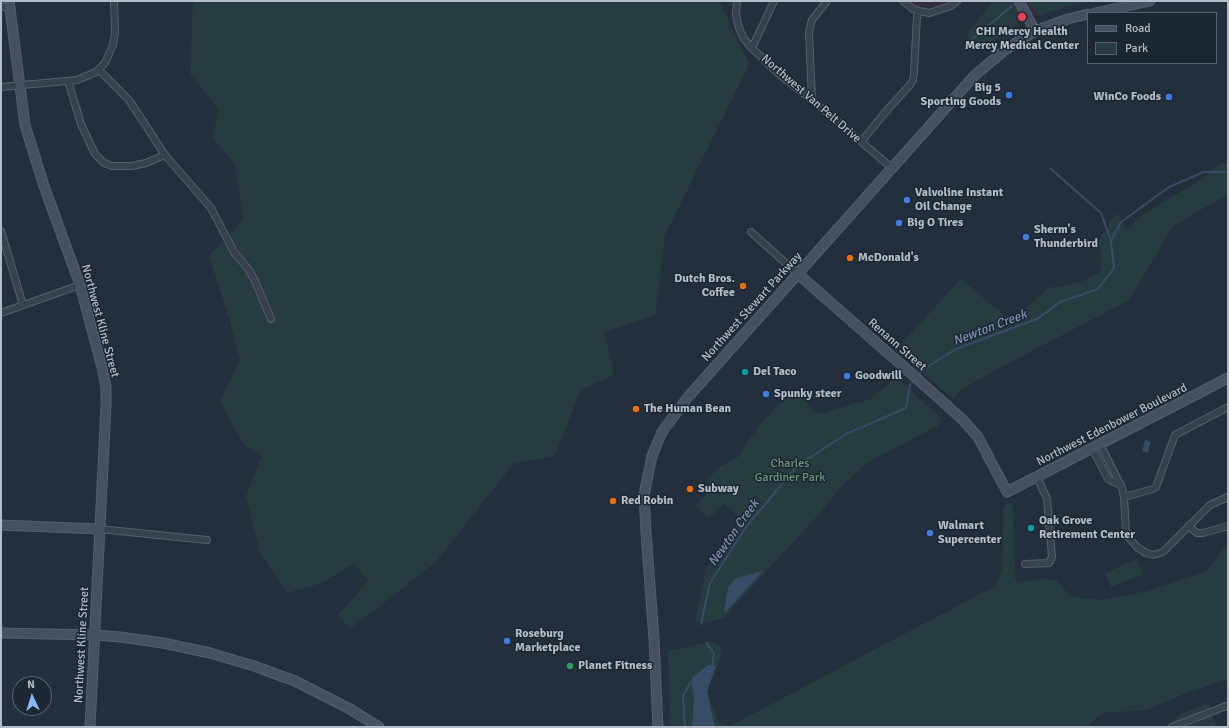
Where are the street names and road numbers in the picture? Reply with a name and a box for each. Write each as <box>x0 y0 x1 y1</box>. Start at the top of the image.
street label: Northwest Van Pelt Drive <box>758 52 864 146</box>
street label: Northwest Stewart Parkway <box>699 249 805 365</box>
street label: Northwest Kline Street <box>78 263 122 379</box>
street label: Renann Street <box>865 316 929 374</box>
street label: Northwest Edenbower Boulevard <box>1034 381 1190 469</box>
street label: Northwest Kline Street <box>72 586 92 704</box>

